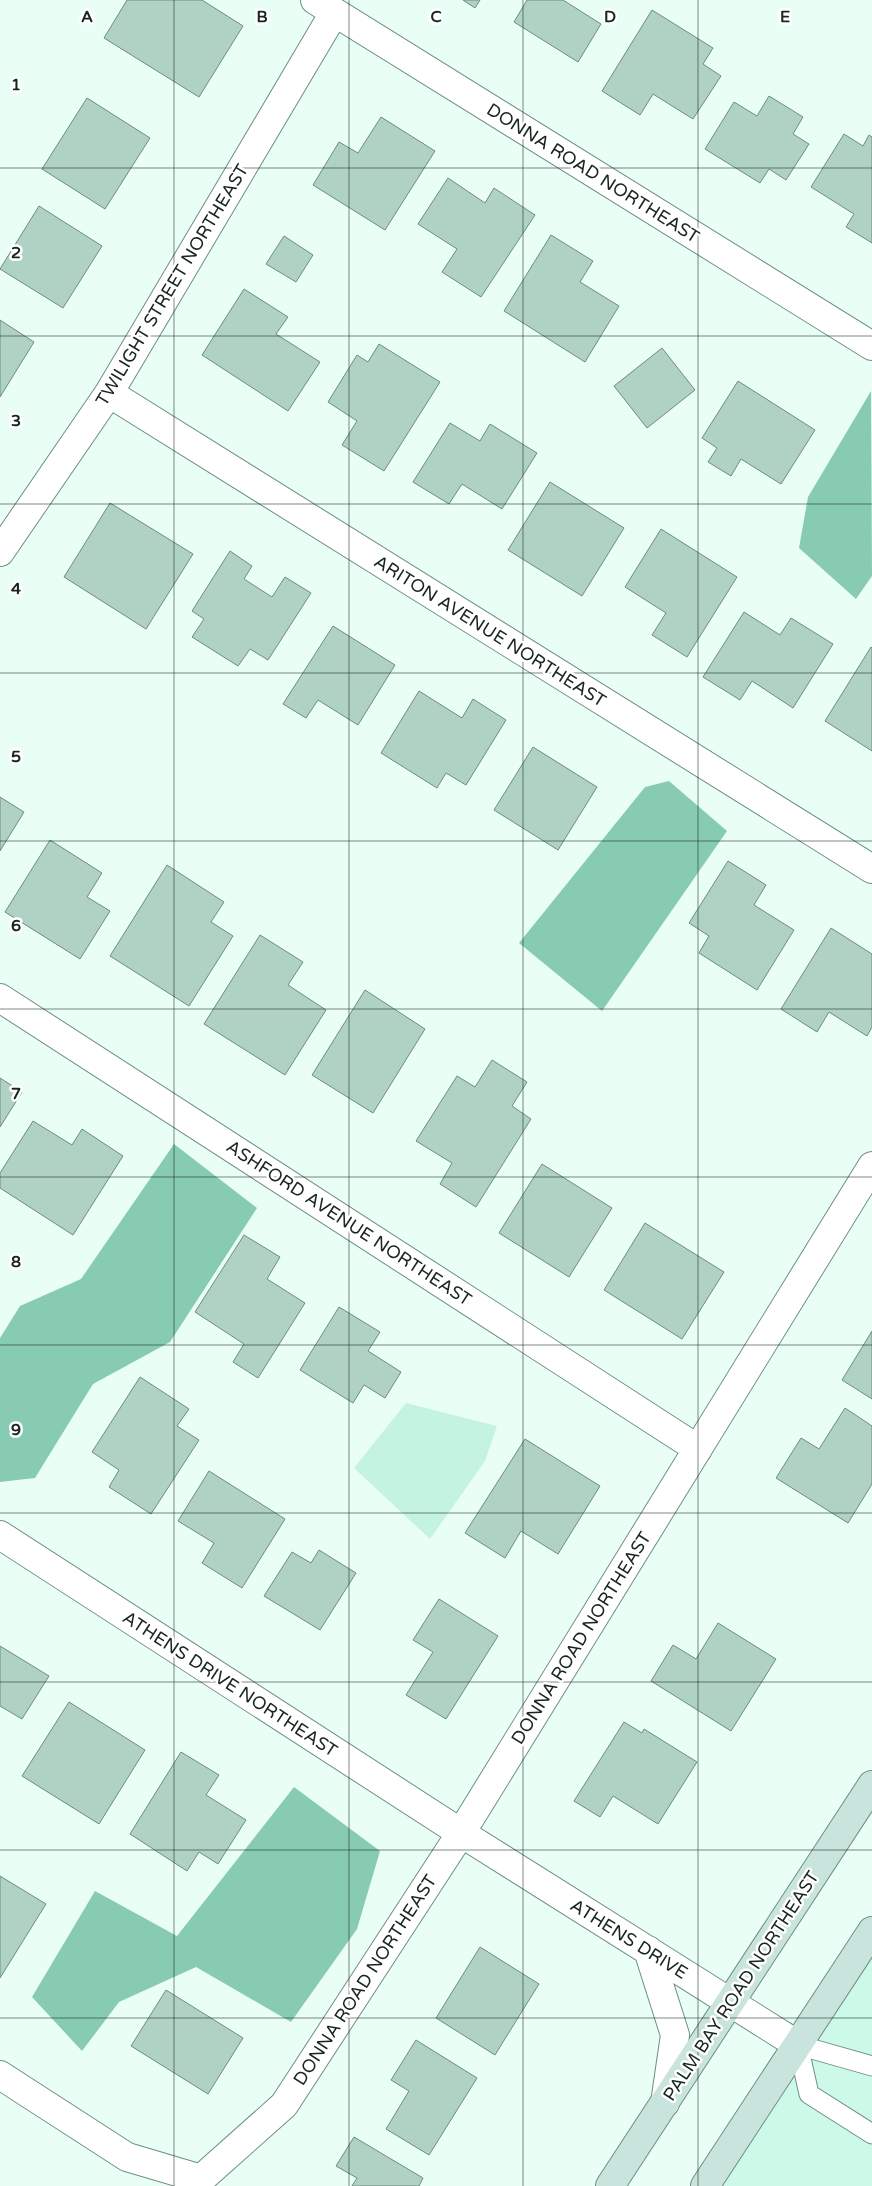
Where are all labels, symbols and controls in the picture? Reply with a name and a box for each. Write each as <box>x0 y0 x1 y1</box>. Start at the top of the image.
text: A <box>81 7 93 27</box>
text: B <box>256 7 268 27</box>
text: C <box>430 7 442 27</box>
text: D <box>604 7 616 27</box>
text: E <box>780 7 790 27</box>
text: 1 <box>11 75 21 95</box>
street label: DONNA ROAD NORTHEAST <box>483 98 703 248</box>
street label: TWILIGHT STREET NORTHEAST <box>91 160 253 410</box>
text: 2 <box>11 243 21 263</box>
text: 3 <box>11 411 21 431</box>
street label: ARITON AVENUE NORTHEAST <box>370 550 610 712</box>
text: 4 <box>11 579 21 599</box>
text: 5 <box>11 747 21 767</box>
text: 6 <box>11 916 21 936</box>
text: 7 <box>11 1084 21 1104</box>
street label: ASHFORD AVENUE NORTHEAST <box>222 1135 476 1311</box>
text: 8 <box>11 1252 21 1272</box>
text: 9 <box>11 1420 21 1440</box>
street label: DONNA ROAD NORTHEAST <box>506 1528 656 1748</box>
street label: ATHENS DRIVE NORTHEAST <box>119 1606 341 1762</box>
street label: PALM BAY ROAD NORTHEAST <box>658 1867 824 2105</box>
street label: DONNA ROAD NORTHEAST <box>289 1871 441 2089</box>
street label: ATHENS DRIVE <box>566 1894 692 1984</box>

